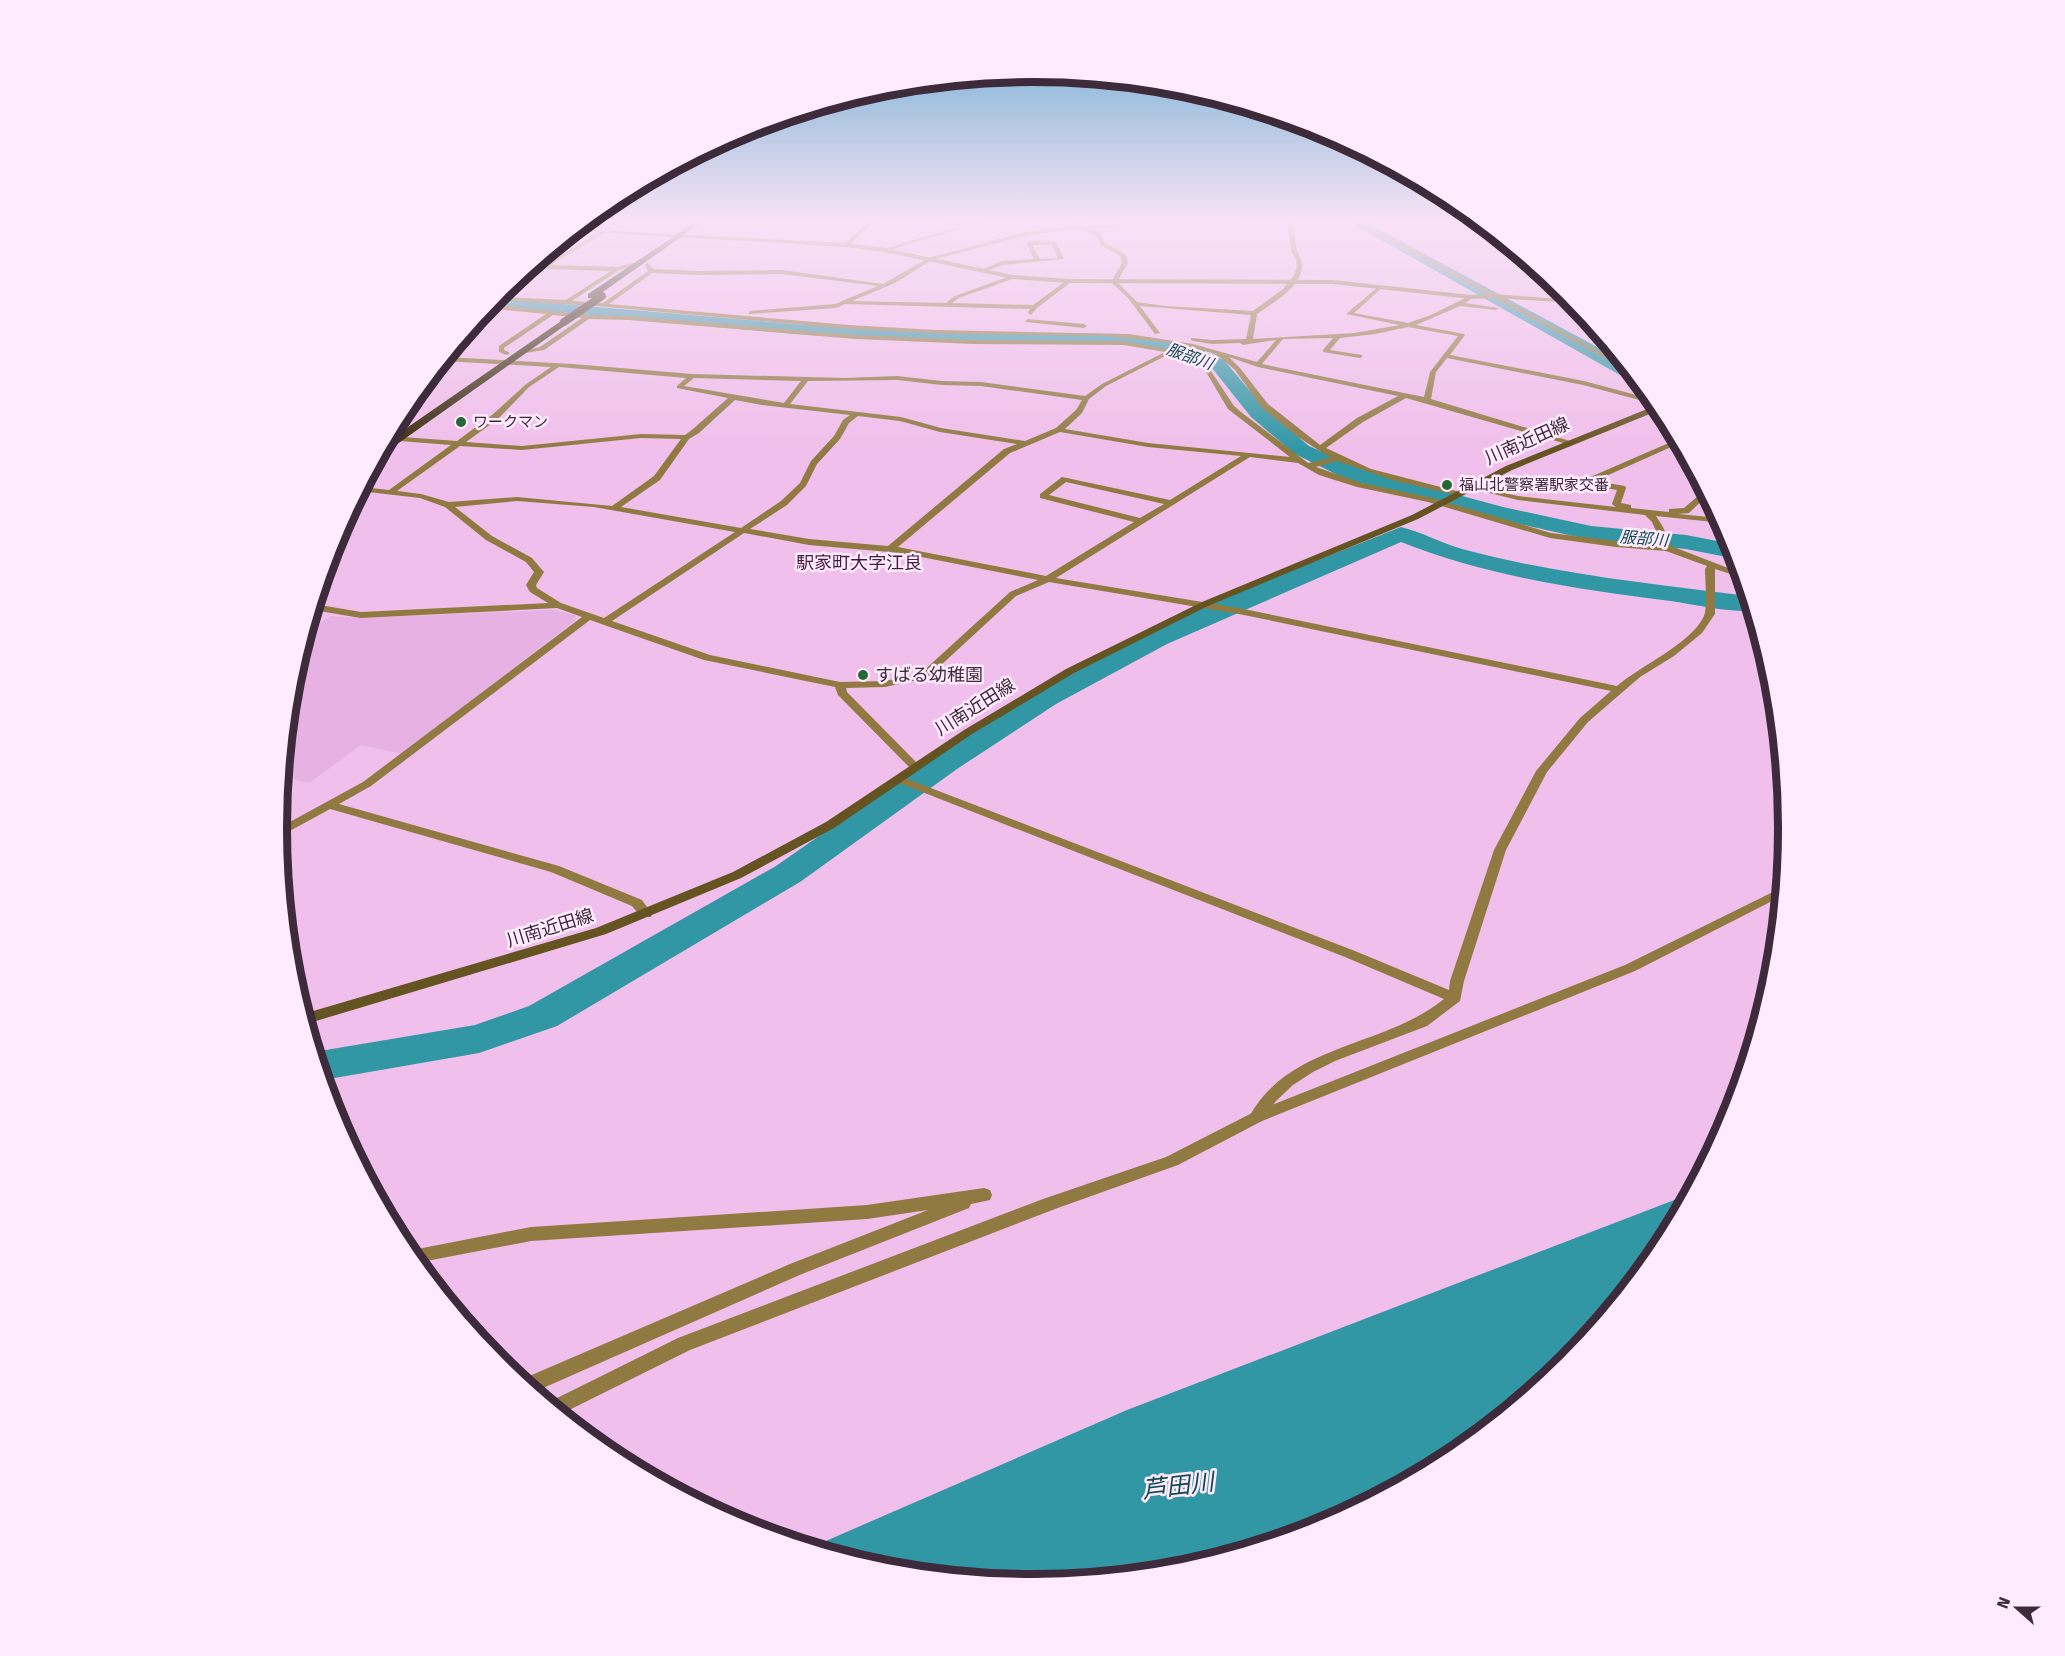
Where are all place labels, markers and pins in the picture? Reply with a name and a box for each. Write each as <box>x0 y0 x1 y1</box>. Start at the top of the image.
place label: ワークマン <box>473 413 548 431</box>
marker: ワークマン <box>454 415 468 429</box>
place label: 福山北警察署駅家交番 <box>1459 476 1609 494</box>
marker: 福山北警察署駅家交番 <box>1440 478 1454 492</box>
place label: すばる幼稚園 <box>875 664 983 686</box>
marker: すばる幼稚園 <box>856 668 870 682</box>

